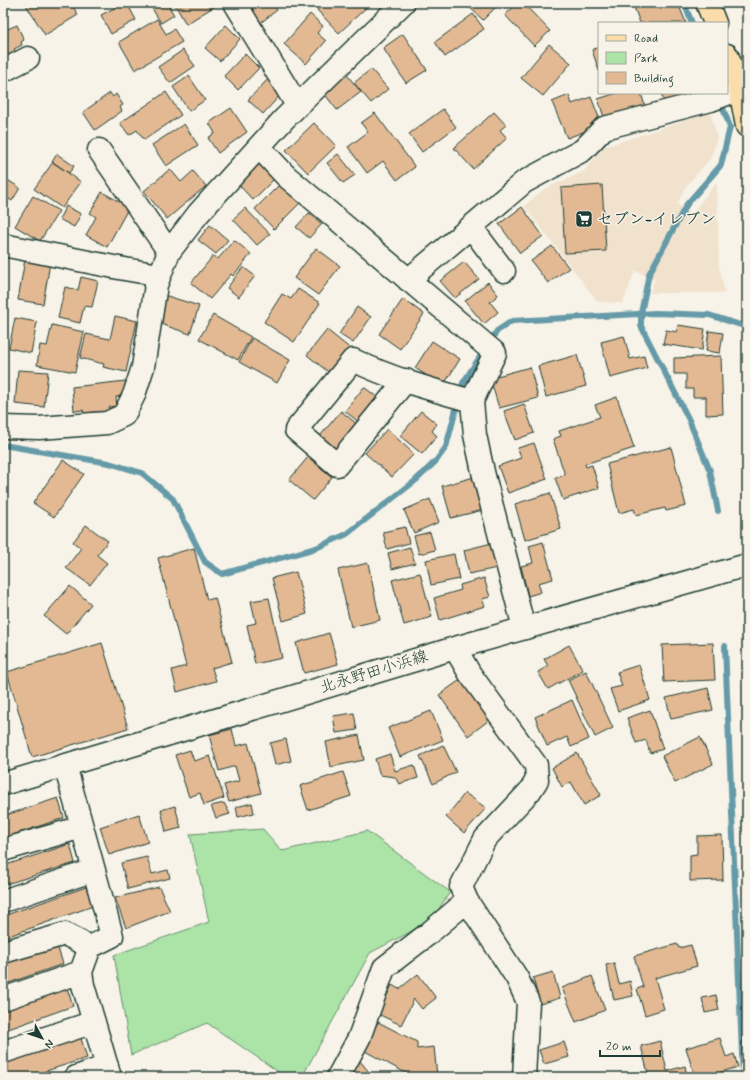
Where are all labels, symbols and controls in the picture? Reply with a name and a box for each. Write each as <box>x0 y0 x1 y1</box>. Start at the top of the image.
legend <box>598 22 728 94</box>
text: Road <box>634 31 658 47</box>
text: Park <box>634 51 658 67</box>
text: Building <box>634 71 674 88</box>
supermarket icon: セブン-イレブン <box>574 209 594 229</box>
place label: セブン-イレブン <box>597 209 716 230</box>
street label: 北永野田小浜線 <box>317 646 431 698</box>
north arrow <box>22 1018 62 1058</box>
scale bar <box>600 1032 660 1058</box>
text: N <box>41 1036 57 1051</box>
text: 20 m <box>606 1039 632 1055</box>

